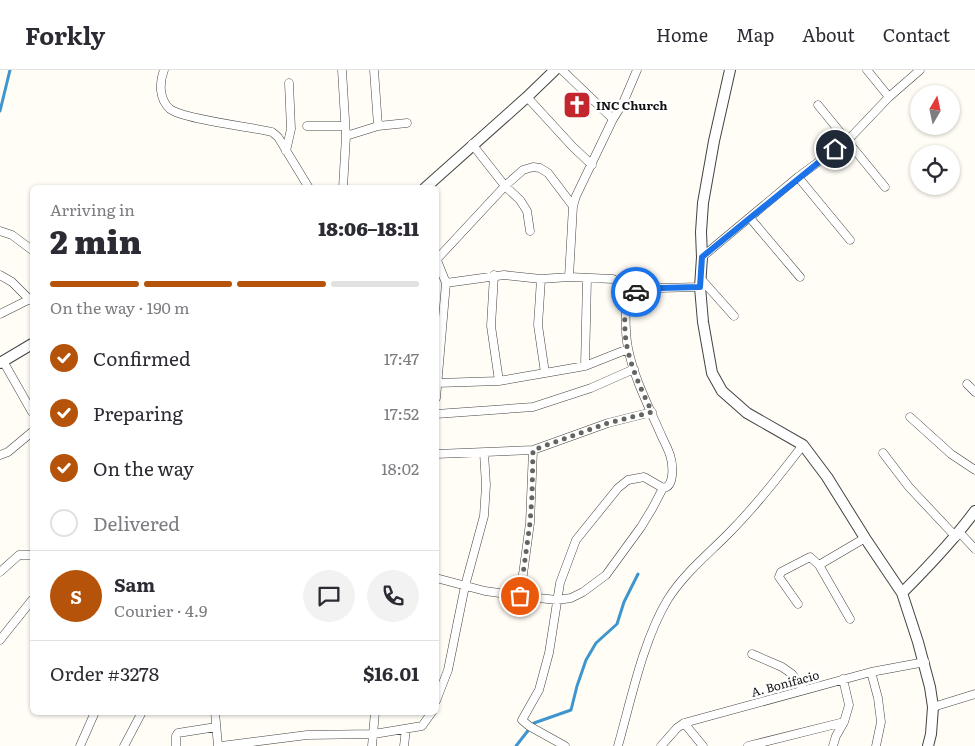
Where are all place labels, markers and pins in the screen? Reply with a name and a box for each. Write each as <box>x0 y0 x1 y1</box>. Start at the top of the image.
church icon: INC Church <box>562 90 592 120</box>
place label: INC Church <box>596 96 668 114</box>
pin <box>814 128 856 170</box>
pin <box>499 575 541 617</box>

